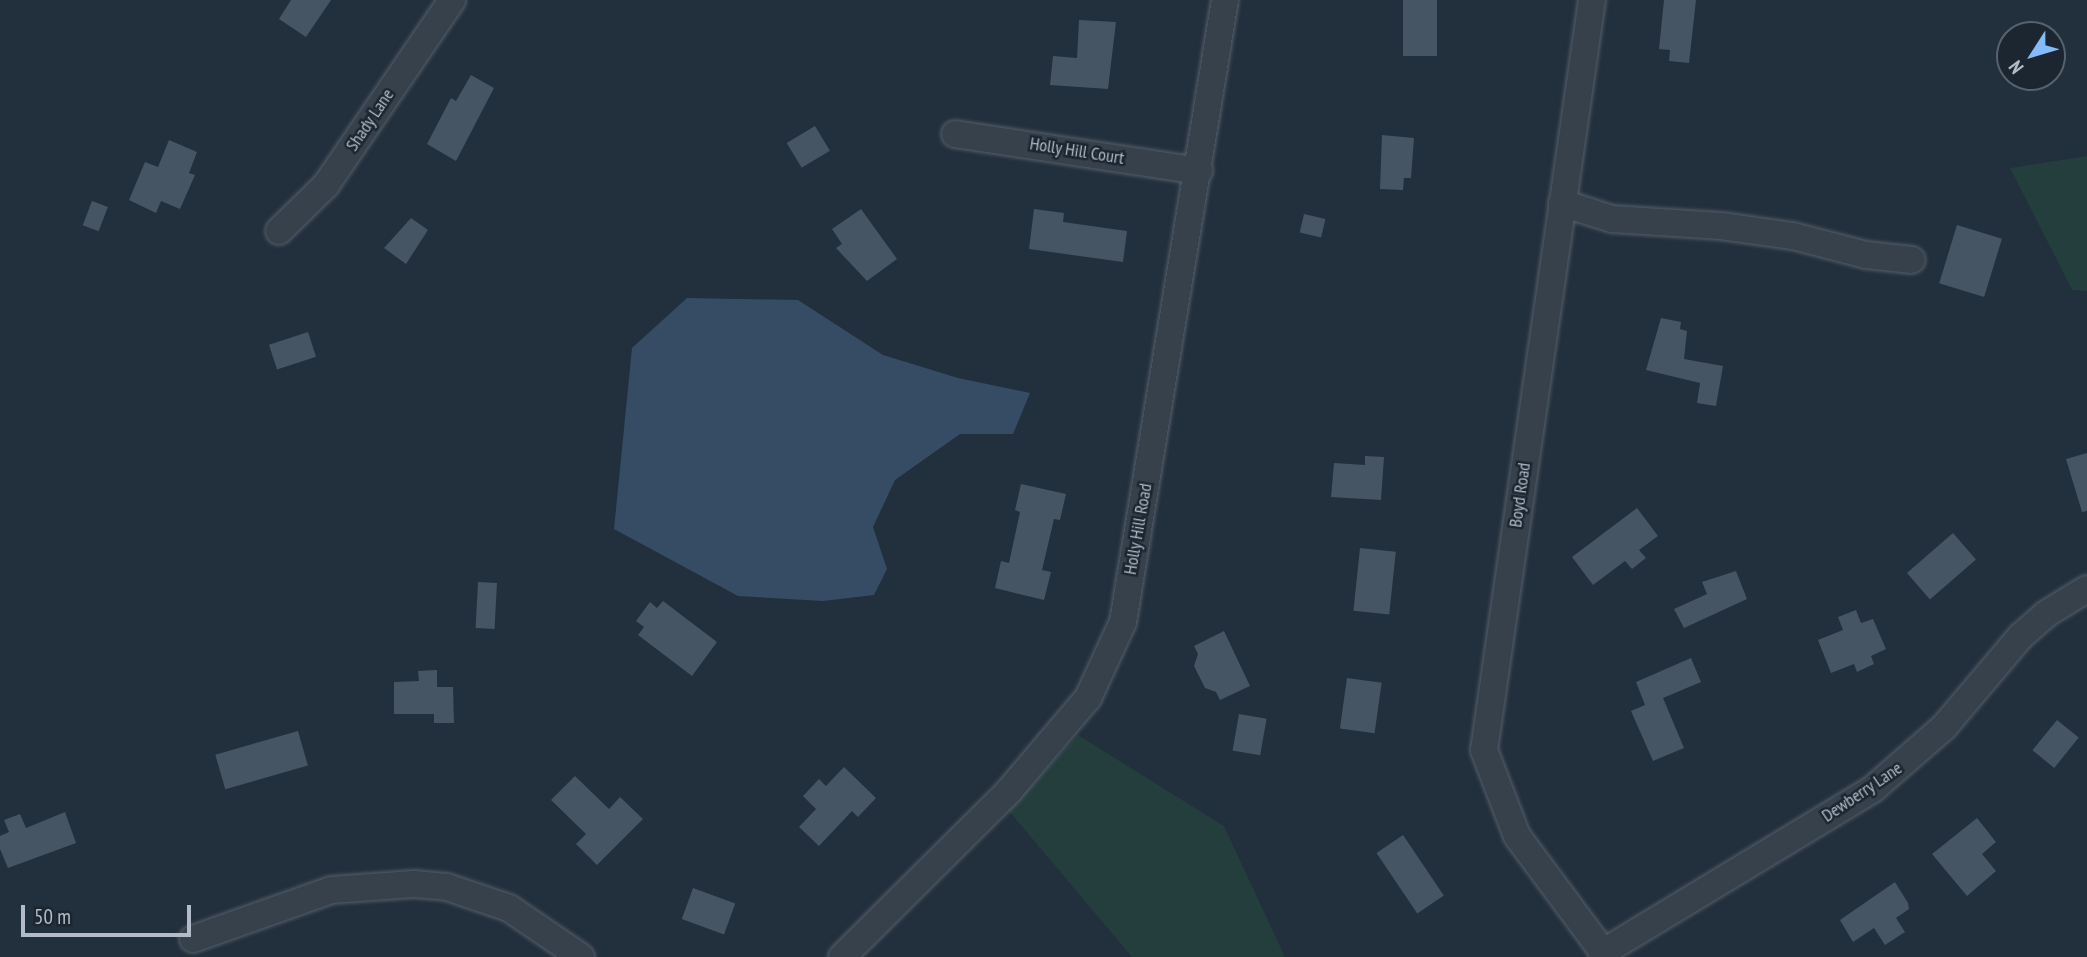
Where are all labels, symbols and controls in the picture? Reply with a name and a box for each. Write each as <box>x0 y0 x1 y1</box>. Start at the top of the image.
north arrow <box>1996 21 2066 91</box>
text: N <box>2003 56 2029 79</box>
street label: Shady Lane <box>341 85 399 155</box>
street label: Holly Hill Court <box>1028 133 1126 169</box>
street label: Boyd Road <box>1505 461 1535 529</box>
street label: Holly Hill Road <box>1119 481 1157 577</box>
street label: Dewberry Lane <box>1817 757 1907 827</box>
scale bar <box>24 890 194 934</box>
text: 50 m <box>34 903 71 930</box>

